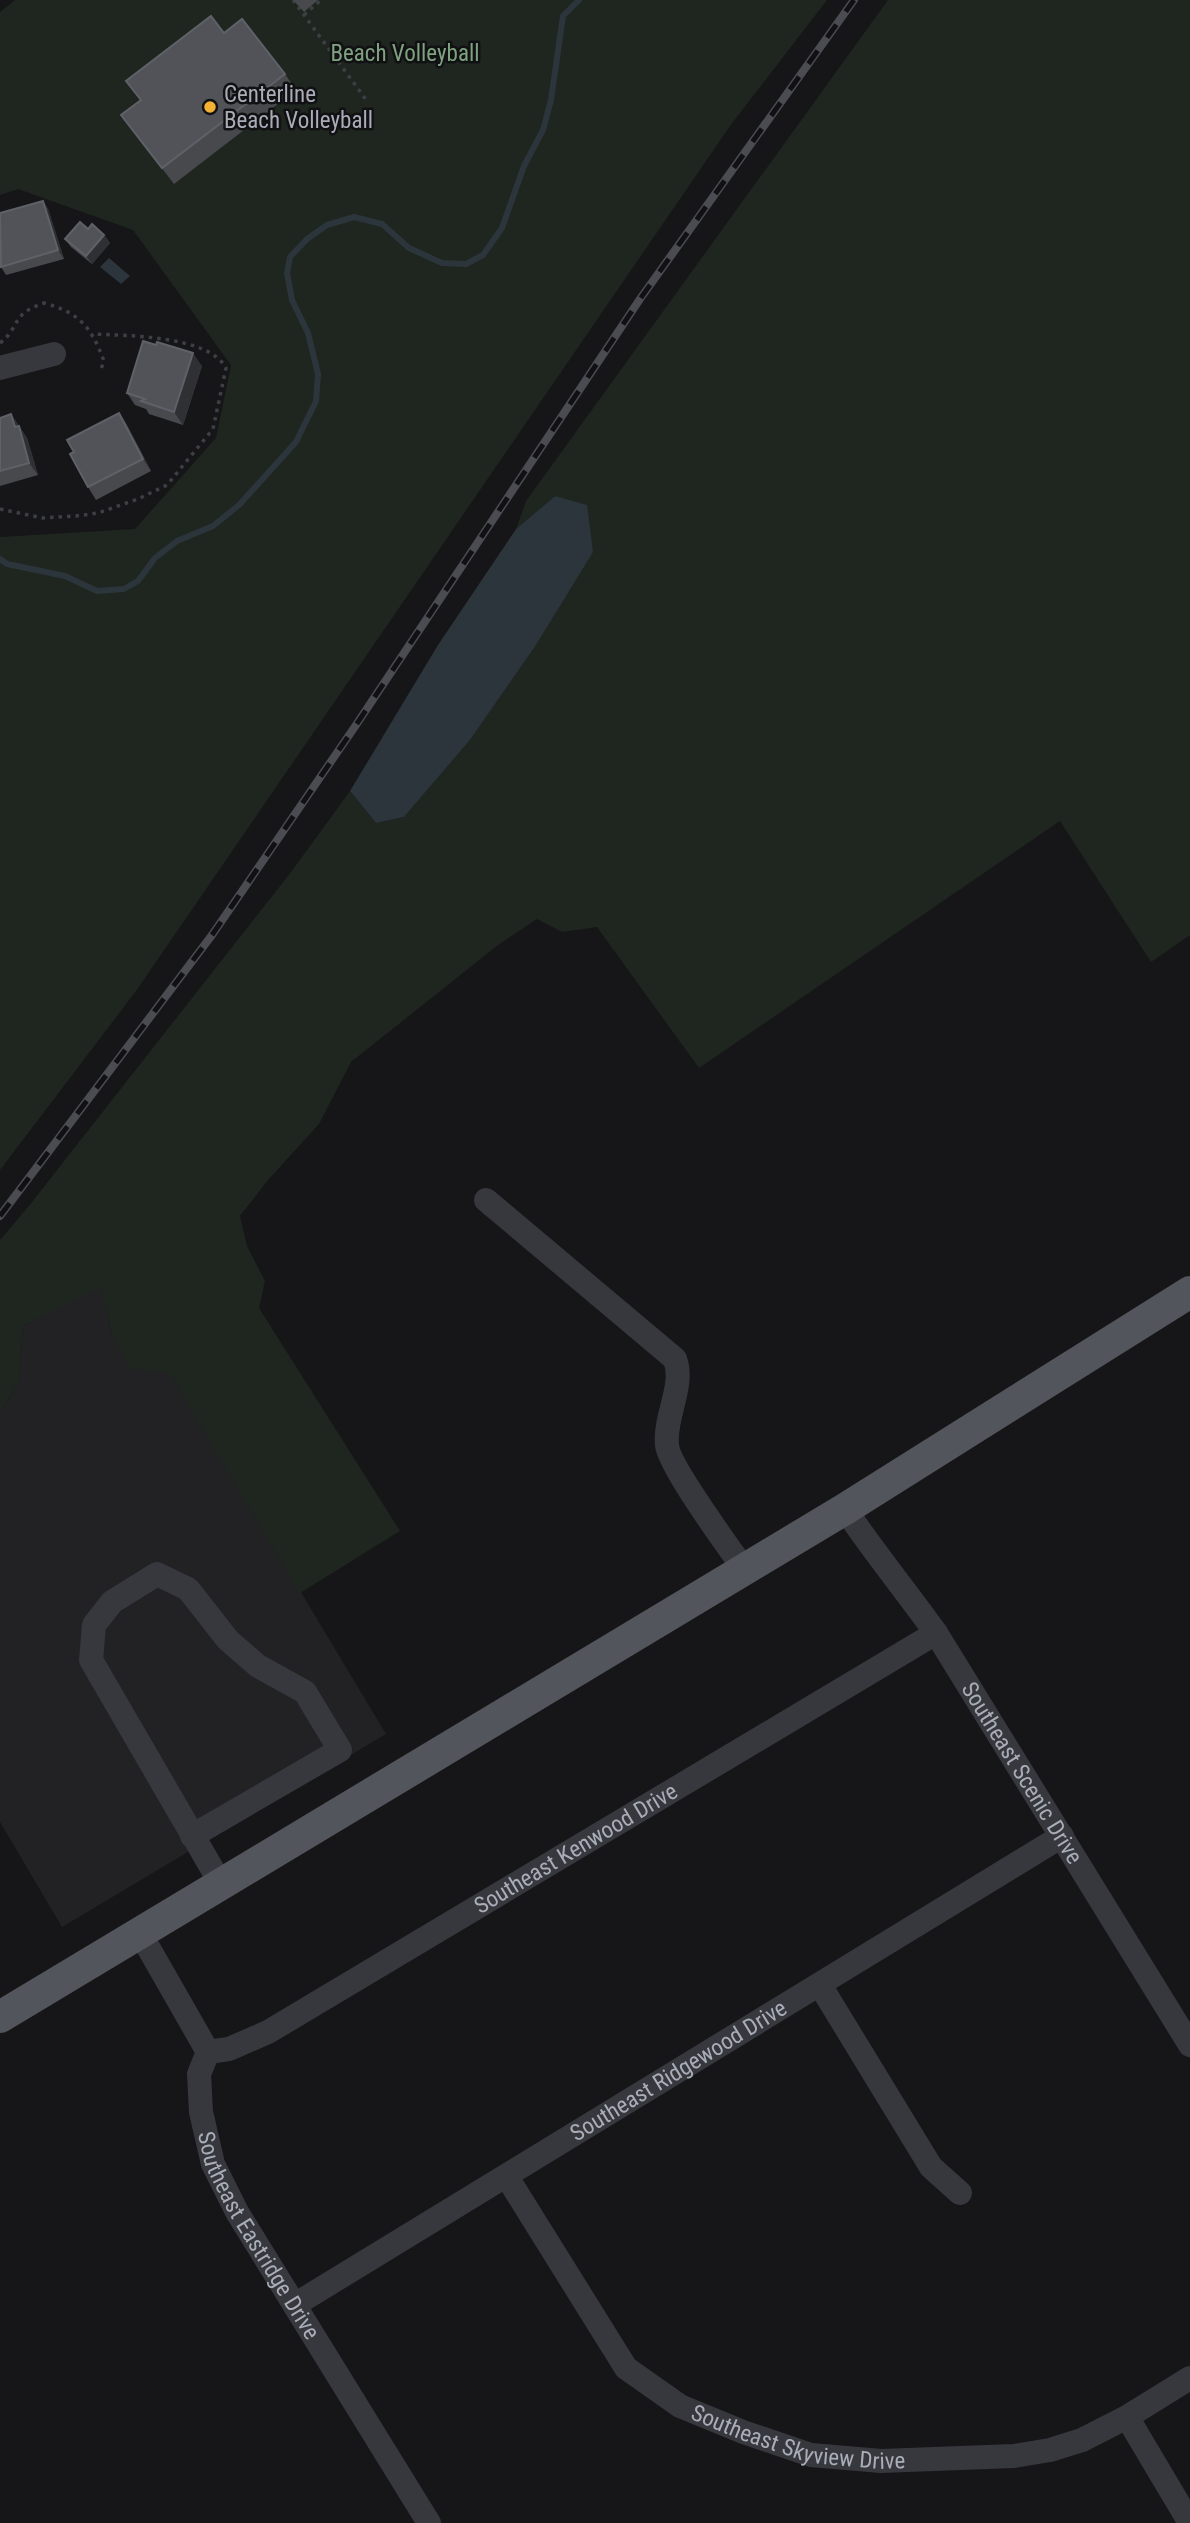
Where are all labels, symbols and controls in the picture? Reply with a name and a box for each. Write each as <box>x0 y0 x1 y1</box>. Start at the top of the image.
park label: Beach Volleyball <box>331 40 479 67</box>
place label: Centerline Beach Volleyball <box>224 81 373 134</box>
marker: Centerline Beach Volleyball <box>202 99 218 115</box>
street label: Southeast Scenic Drive <box>956 1677 1088 1869</box>
street label: Southeast Kenwood Drive <box>469 1777 682 1919</box>
street label: Southeast Ridgewood Drive <box>565 1994 791 2147</box>
street label: Southeast Eastridge Drive <box>192 2129 326 2344</box>
street label: Southeast Skyview Drive <box>687 2399 906 2475</box>

